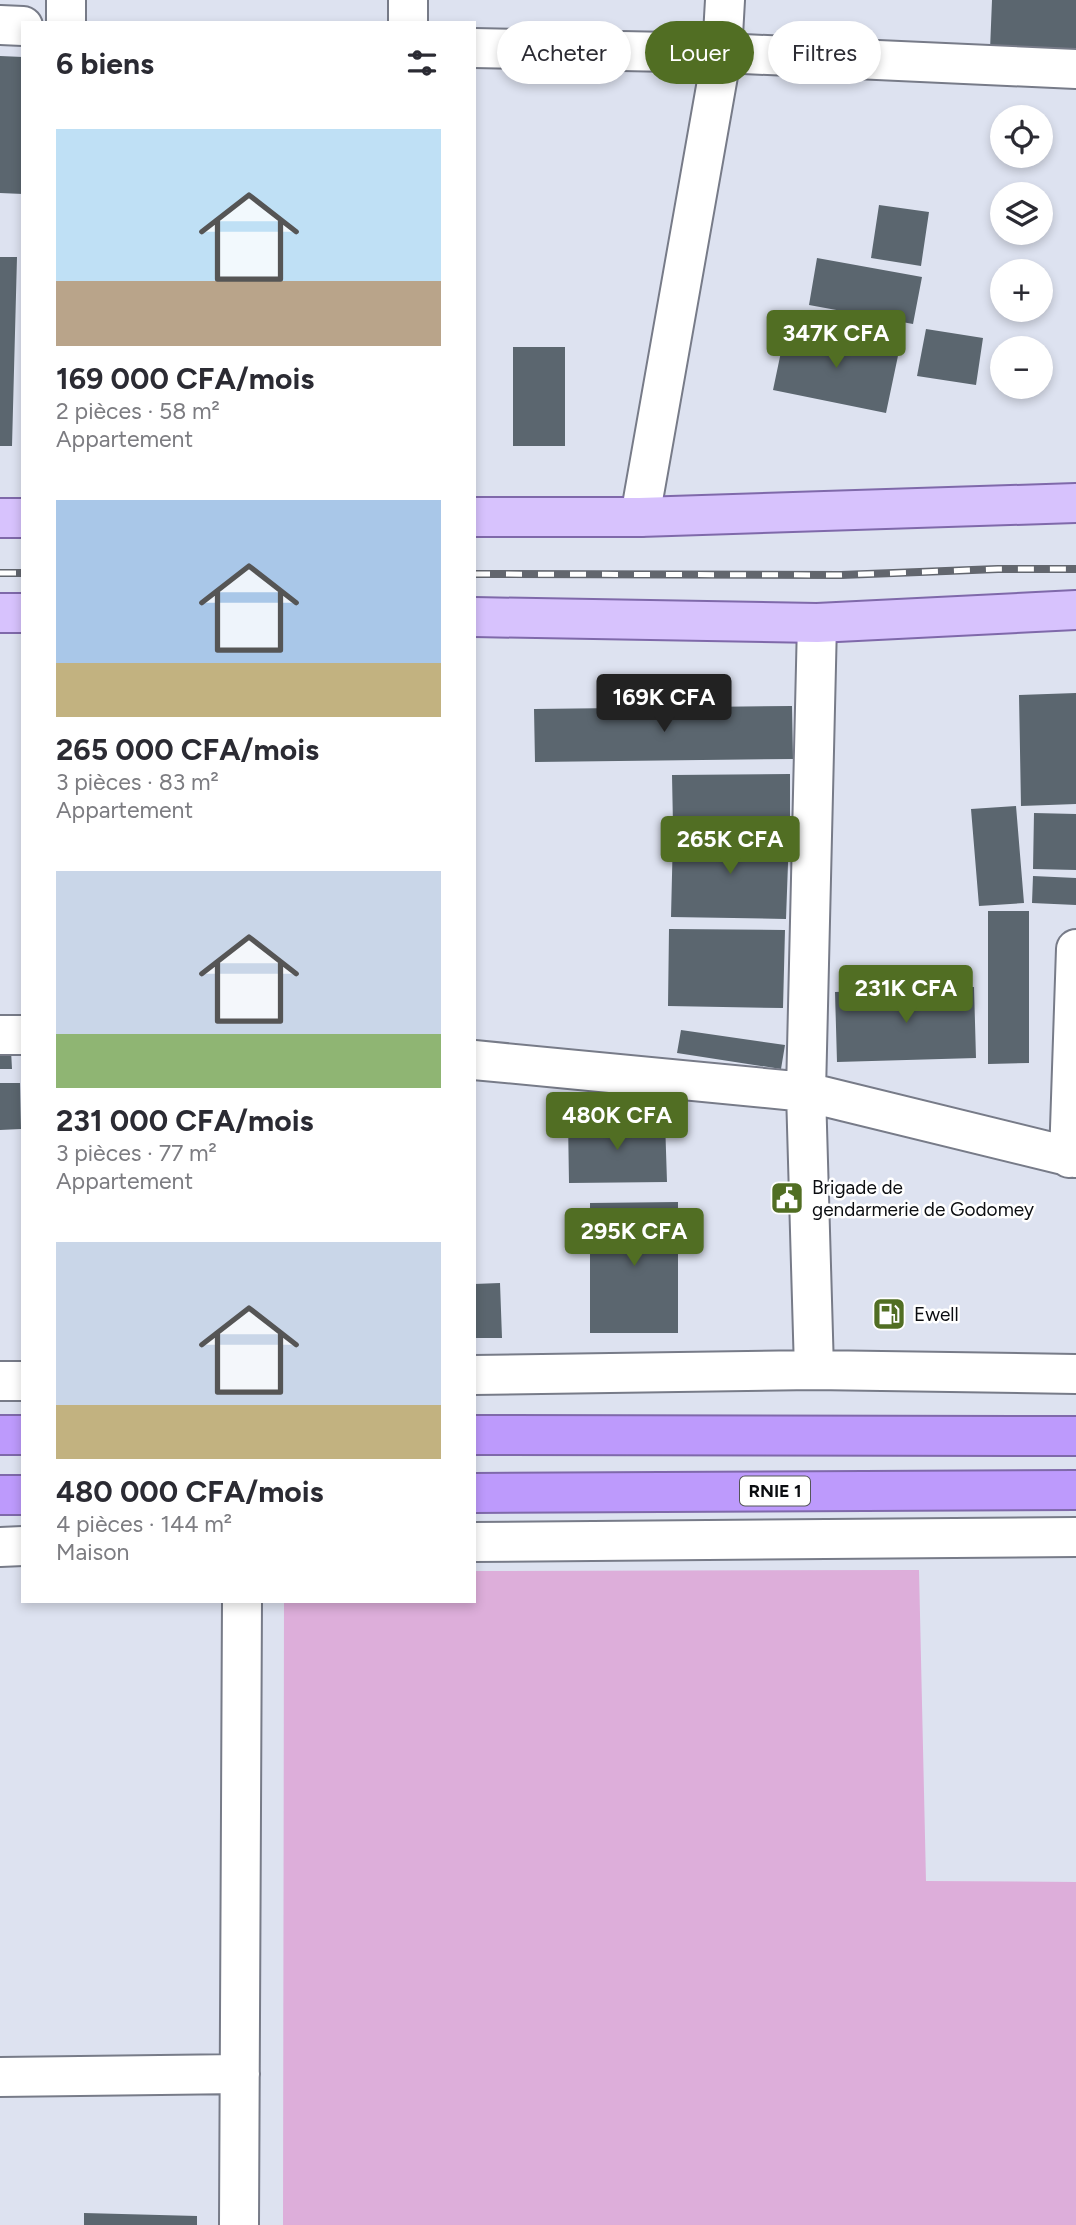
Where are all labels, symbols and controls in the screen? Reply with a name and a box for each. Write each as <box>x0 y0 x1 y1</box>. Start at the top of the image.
chip: Acheter <box>497 21 631 84</box>
chip: Louer <box>645 21 754 84</box>
chip: Filtres <box>768 21 881 84</box>
icon: filters <box>403 44 441 82</box>
text: 6 biens <box>56 45 154 82</box>
map controls <box>990 105 1053 399</box>
button: locate <box>990 105 1053 168</box>
icon: home <box>186 174 312 300</box>
button: layers <box>990 182 1053 245</box>
button: + <box>990 259 1053 322</box>
pin: 347K CFA <box>764 310 908 370</box>
text: 347K CFA <box>783 319 889 347</box>
button: − <box>990 336 1053 399</box>
text: 169 000 CFA/mois <box>56 360 314 397</box>
text: 2 pièces · 58 m² <box>56 397 220 425</box>
text: Appartement <box>56 425 193 453</box>
icon: home <box>186 545 312 671</box>
pin: 169K CFA <box>592 674 736 734</box>
text: 169K CFA <box>612 683 716 711</box>
text: 265 000 CFA/mois <box>56 731 319 768</box>
text: 3 pièces · 83 m² <box>56 768 219 796</box>
text: Appartement <box>56 796 193 824</box>
pin: 265K CFA <box>658 816 802 876</box>
text: 265K CFA <box>677 825 783 853</box>
icon: home <box>186 916 312 1042</box>
pin: 231K CFA <box>834 965 978 1025</box>
text: 231K CFA <box>855 974 957 1002</box>
pin: 480K CFA <box>545 1092 689 1152</box>
text: 480K CFA <box>562 1101 672 1129</box>
text: 231 000 CFA/mois <box>56 1102 314 1139</box>
text: 3 pièces · 77 m² <box>56 1139 217 1167</box>
text: Appartement <box>56 1167 193 1195</box>
place label: Brigade de gendarmerie de Godomey <box>812 1176 1034 1221</box>
public building icon: Brigade de gendarmerie de Godomey <box>768 1179 806 1217</box>
pin: 295K CFA <box>562 1208 706 1268</box>
text: 295K CFA <box>581 1217 687 1245</box>
icon: home <box>186 1287 312 1413</box>
fuel station icon: Ewell <box>870 1295 908 1333</box>
place label: Ewell <box>914 1303 959 1326</box>
text: 480 000 CFA/mois <box>56 1473 324 1510</box>
road number: RNIE 1 <box>740 1476 810 1506</box>
text: 4 pièces · 144 m² <box>56 1510 232 1538</box>
text: Maison <box>56 1538 129 1566</box>

